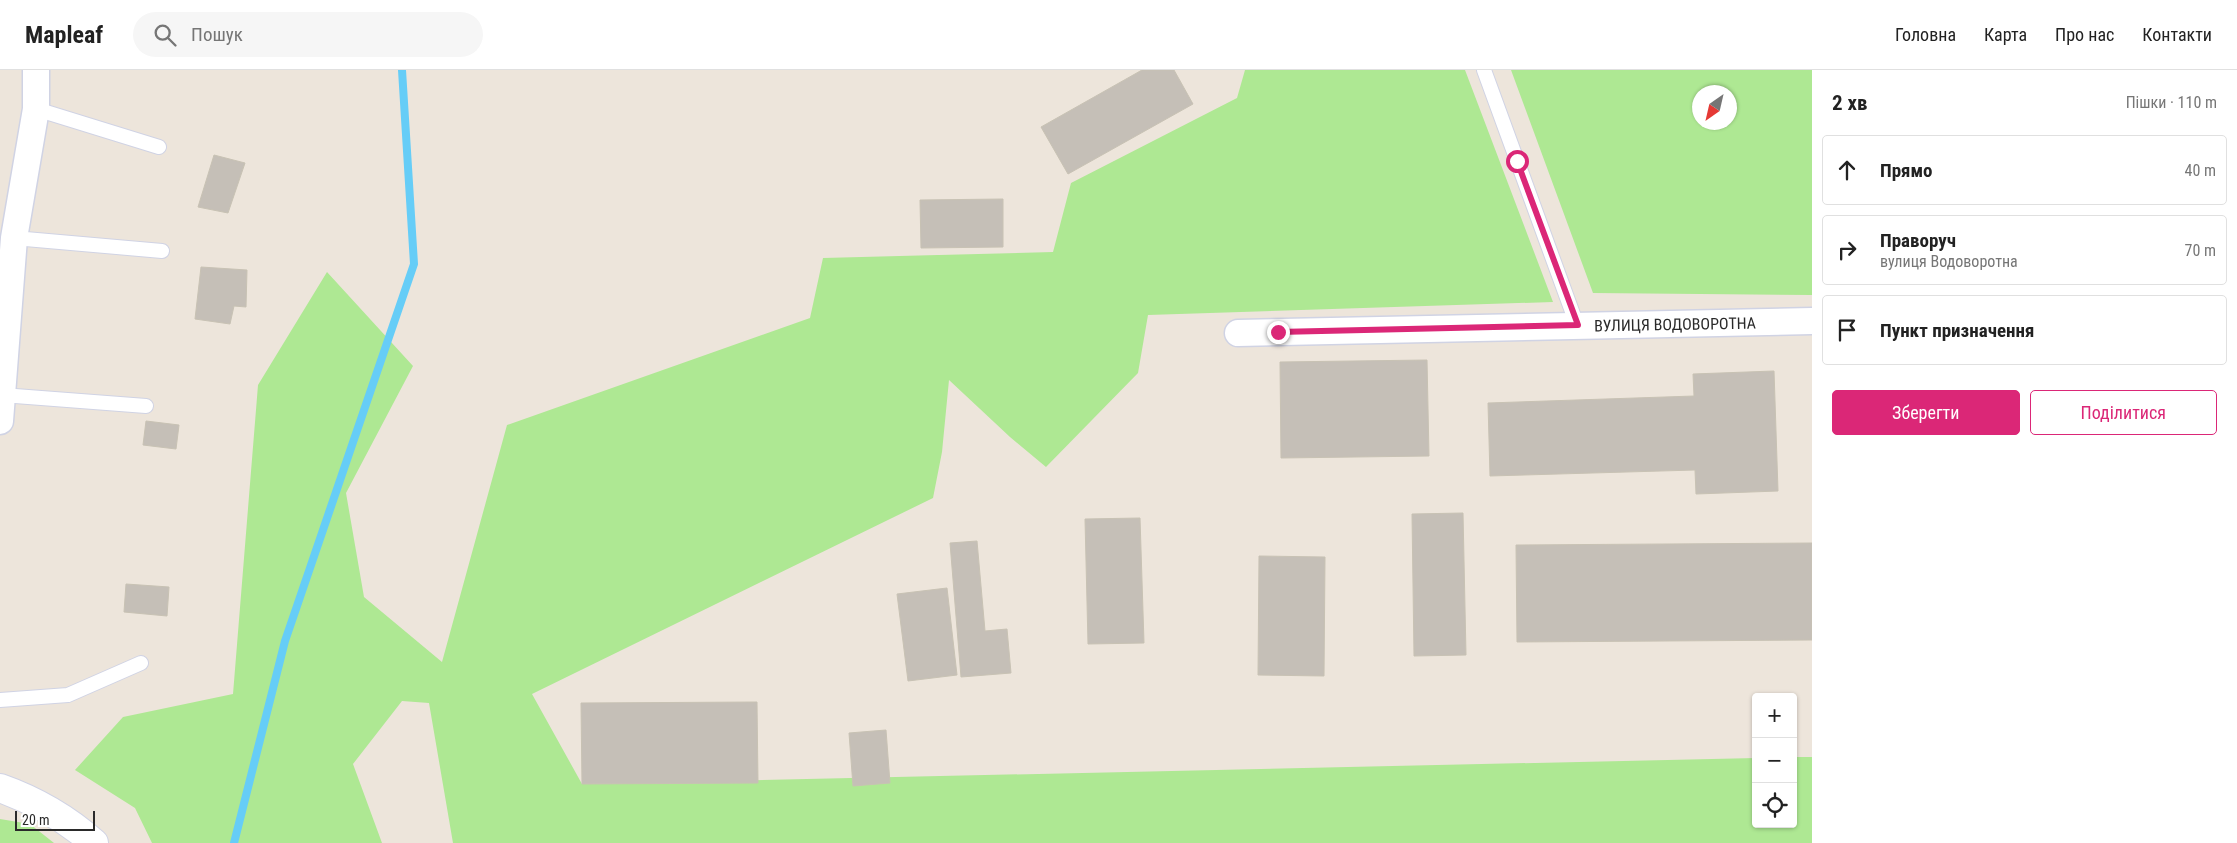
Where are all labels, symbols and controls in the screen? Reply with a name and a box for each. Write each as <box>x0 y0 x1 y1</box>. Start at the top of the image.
search box <box>133 12 483 57</box>
text: Mapleaf <box>25 21 103 49</box>
icon: search <box>151 21 179 49</box>
text: Пошук <box>191 23 243 46</box>
text: Головна <box>1895 24 1956 45</box>
text: Карта <box>1984 24 2027 45</box>
text: Про нас <box>2055 24 2114 45</box>
text: Контакти <box>2142 24 2212 45</box>
north arrow <box>1692 85 1737 130</box>
text: 2 хв <box>1832 91 1867 115</box>
text: Пішки · 110 m <box>2126 93 2217 112</box>
route start <box>1506 150 1529 173</box>
icon: ahead <box>1833 156 1861 184</box>
text: Прямо <box>1880 159 1933 182</box>
text: 40 m <box>2184 161 2216 180</box>
text: Праворуч <box>1880 229 1956 252</box>
icon: right <box>1833 236 1861 264</box>
text: 70 m <box>2184 241 2216 260</box>
text: вулиця Водоворотна <box>1880 252 2018 271</box>
street label: ВУЛИЦЯ ВОДОВОРОТНА <box>1594 314 1756 335</box>
icon: arrive <box>1833 316 1861 344</box>
text: Пункт призначення <box>1880 319 2034 342</box>
route end <box>1267 321 1290 344</box>
button: Зберегти <box>1832 390 2020 435</box>
button: Поділитися <box>2030 390 2217 435</box>
map controls <box>1752 693 1797 828</box>
button: + <box>1752 693 1797 738</box>
button: − <box>1752 738 1797 783</box>
button: locate <box>1752 783 1797 828</box>
scale bar <box>15 808 95 831</box>
text: 20 m <box>22 812 50 828</box>

